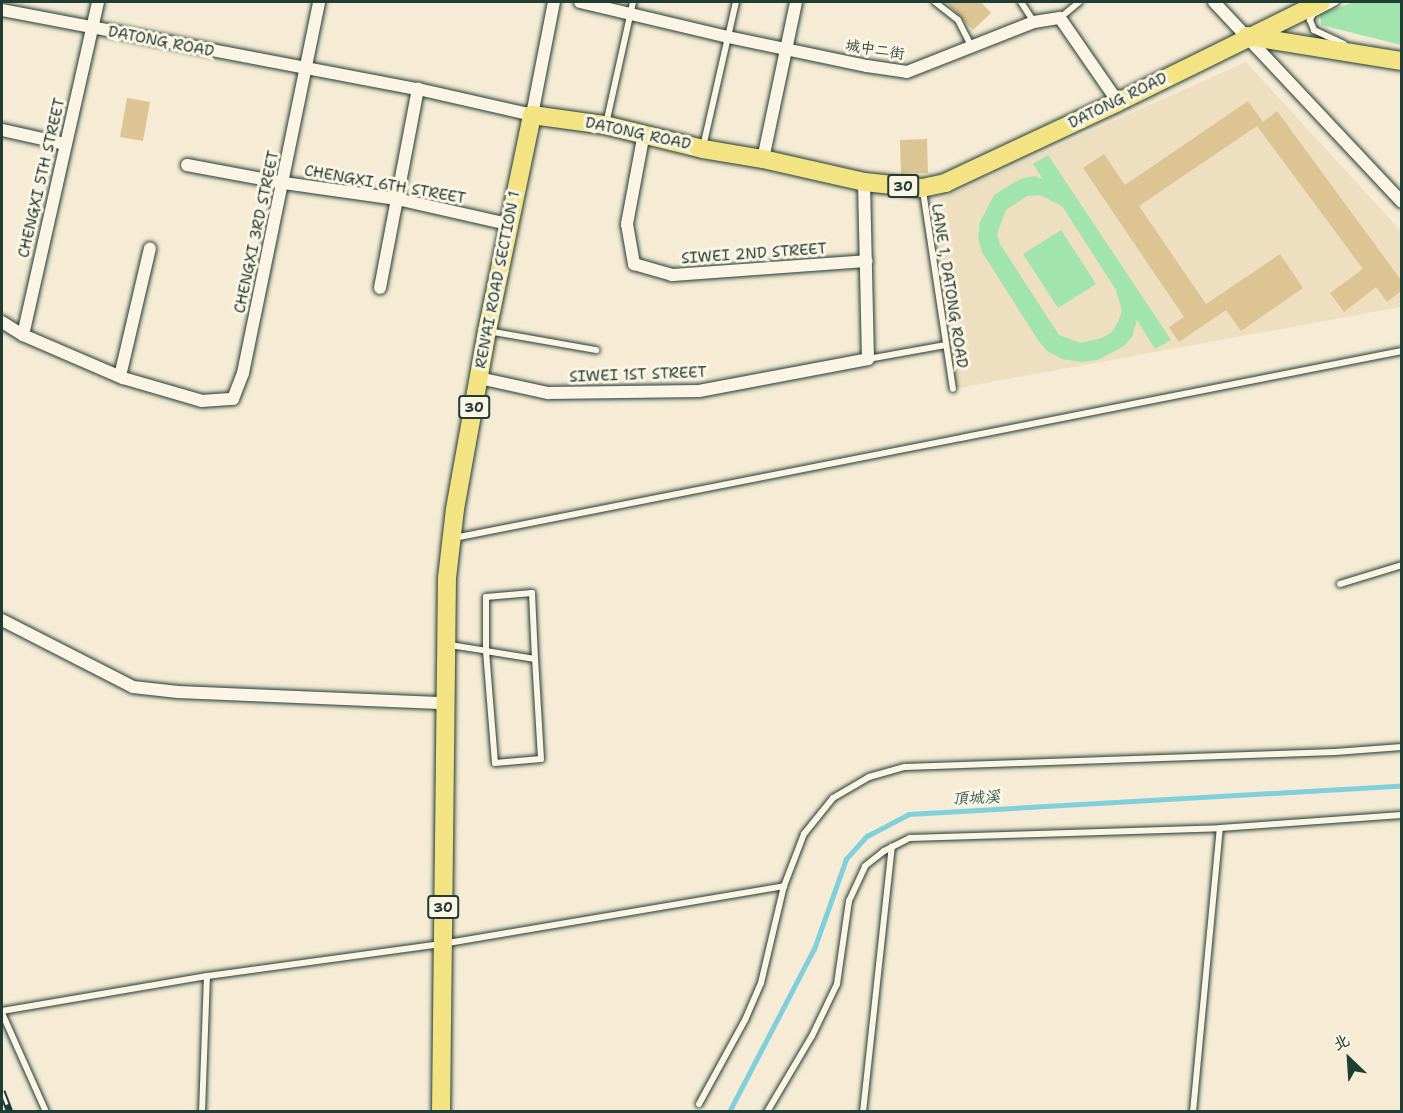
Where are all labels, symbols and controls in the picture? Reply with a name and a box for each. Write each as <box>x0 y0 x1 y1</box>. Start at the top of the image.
street label: DATONG ROAD <box>106 23 216 61</box>
street label: 城中二街 <box>844 36 906 64</box>
street label: DATONG ROAD <box>1066 69 1170 133</box>
street label: CHENGXI 5TH STREET <box>15 96 69 260</box>
street label: DATONG ROAD <box>583 114 693 154</box>
street label: CHENGXI 3RD STREET <box>231 149 283 315</box>
street label: CHENGXI 6TH STREET <box>303 162 467 208</box>
road number: 30 <box>886 175 920 197</box>
street label: REN'AI ROAD SECTION 1 <box>472 190 524 370</box>
street label: LANE 1, DATONG ROAD <box>927 202 971 370</box>
street label: SIWEI 2ND STREET <box>681 240 827 268</box>
street label: SIWEI 1ST STREET <box>569 364 707 386</box>
road number: 30 <box>458 396 490 418</box>
water label: 頂城溪 <box>952 787 1000 809</box>
road number: 30 <box>426 896 460 918</box>
north arrow <box>1319 1029 1379 1089</box>
text: 北 <box>1329 1029 1353 1055</box>

